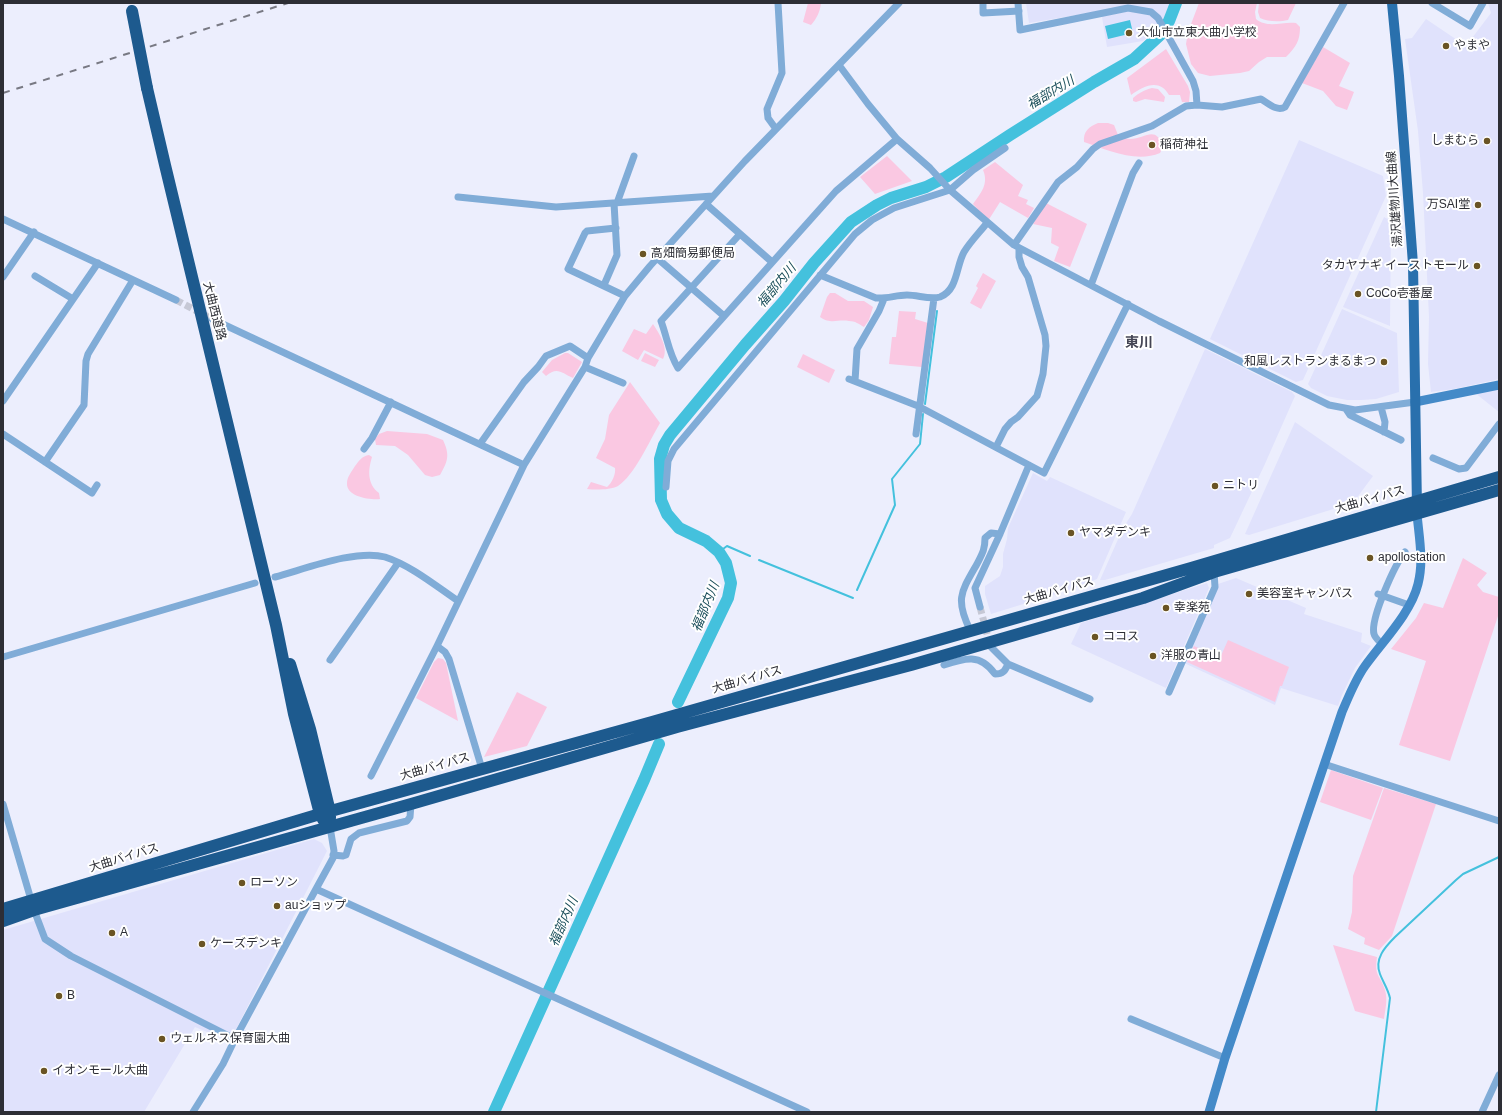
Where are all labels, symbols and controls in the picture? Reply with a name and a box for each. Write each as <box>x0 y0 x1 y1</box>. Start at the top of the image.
place label: 大仙市立東大曲小学校 <box>1137 26 1257 40</box>
marker: 大仙市立東大曲小学校 <box>1124 28 1134 38</box>
place label: やまや <box>1454 39 1490 53</box>
marker: やまや <box>1441 41 1451 51</box>
water label: 福部内川 <box>1025 73 1077 113</box>
place label: しまむら <box>1431 134 1479 148</box>
marker: しまむら <box>1482 136 1492 146</box>
place label: 稲荷神社 <box>1160 138 1208 152</box>
marker: 稲荷神社 <box>1147 140 1157 150</box>
street label: 湯沢雄物川大曲線 <box>1384 151 1406 247</box>
place label: 万SAI堂 <box>1427 198 1470 212</box>
marker: 万SAI堂 <box>1473 200 1483 210</box>
place label: 高畑簡易郵便局 <box>651 247 735 261</box>
marker: 高畑簡易郵便局 <box>638 249 648 259</box>
place label: タカヤナギ イーストモール <box>1322 259 1469 273</box>
water label: 福部内川 <box>754 261 800 311</box>
marker: タカヤナギ イーストモール <box>1472 261 1482 271</box>
street label: 大曲西道路 <box>200 280 228 342</box>
place label: CoCo壱番屋 <box>1366 287 1433 301</box>
marker: CoCo壱番屋 <box>1353 289 1363 299</box>
district label: 東川 <box>1125 335 1153 351</box>
place label: 和風レストランまるまつ <box>1244 355 1376 369</box>
marker: 和風レストランまるまつ <box>1379 357 1389 367</box>
place label: ニトリ <box>1223 479 1259 493</box>
marker: ニトリ <box>1210 481 1220 491</box>
street label: 大曲バイパス <box>1333 483 1407 517</box>
place label: ヤマダデンキ <box>1079 526 1151 540</box>
marker: ヤマダデンキ <box>1066 528 1076 538</box>
place label: apollostation <box>1378 551 1445 565</box>
marker: apollostation <box>1365 553 1375 563</box>
street label: 大曲バイパス <box>1022 574 1096 608</box>
water label: 福部内川 <box>689 580 723 634</box>
place label: 美容室キャンパス <box>1257 587 1353 601</box>
marker: 美容室キャンパス <box>1244 589 1254 599</box>
place label: 幸楽苑 <box>1174 601 1210 615</box>
marker: 幸楽苑 <box>1161 603 1171 613</box>
place label: ココス <box>1103 630 1139 644</box>
marker: ココス <box>1090 632 1100 642</box>
place label: 洋服の青山 <box>1161 649 1221 663</box>
marker: 洋服の青山 <box>1148 651 1158 661</box>
street label: 大曲バイパス <box>710 663 784 697</box>
street label: 大曲バイパス <box>398 750 472 784</box>
street label: 大曲バイパス <box>87 841 161 875</box>
place label: ローソン <box>250 876 298 890</box>
marker: ローソン <box>237 878 247 888</box>
water label: 福部内川 <box>546 895 582 949</box>
place label: auショップ <box>285 899 346 913</box>
marker: auショップ <box>272 901 282 911</box>
place label: A <box>120 926 128 940</box>
marker: A <box>107 928 117 938</box>
place label: ケーズデンキ <box>210 937 282 951</box>
marker: ケーズデンキ <box>197 939 207 949</box>
place label: B <box>67 989 75 1003</box>
marker: B <box>54 991 64 1001</box>
place label: ウェルネス保育園大曲 <box>170 1032 290 1046</box>
marker: ウェルネス保育園大曲 <box>157 1034 167 1044</box>
place label: イオンモール大曲 <box>52 1064 148 1078</box>
marker: イオンモール大曲 <box>39 1066 49 1076</box>

